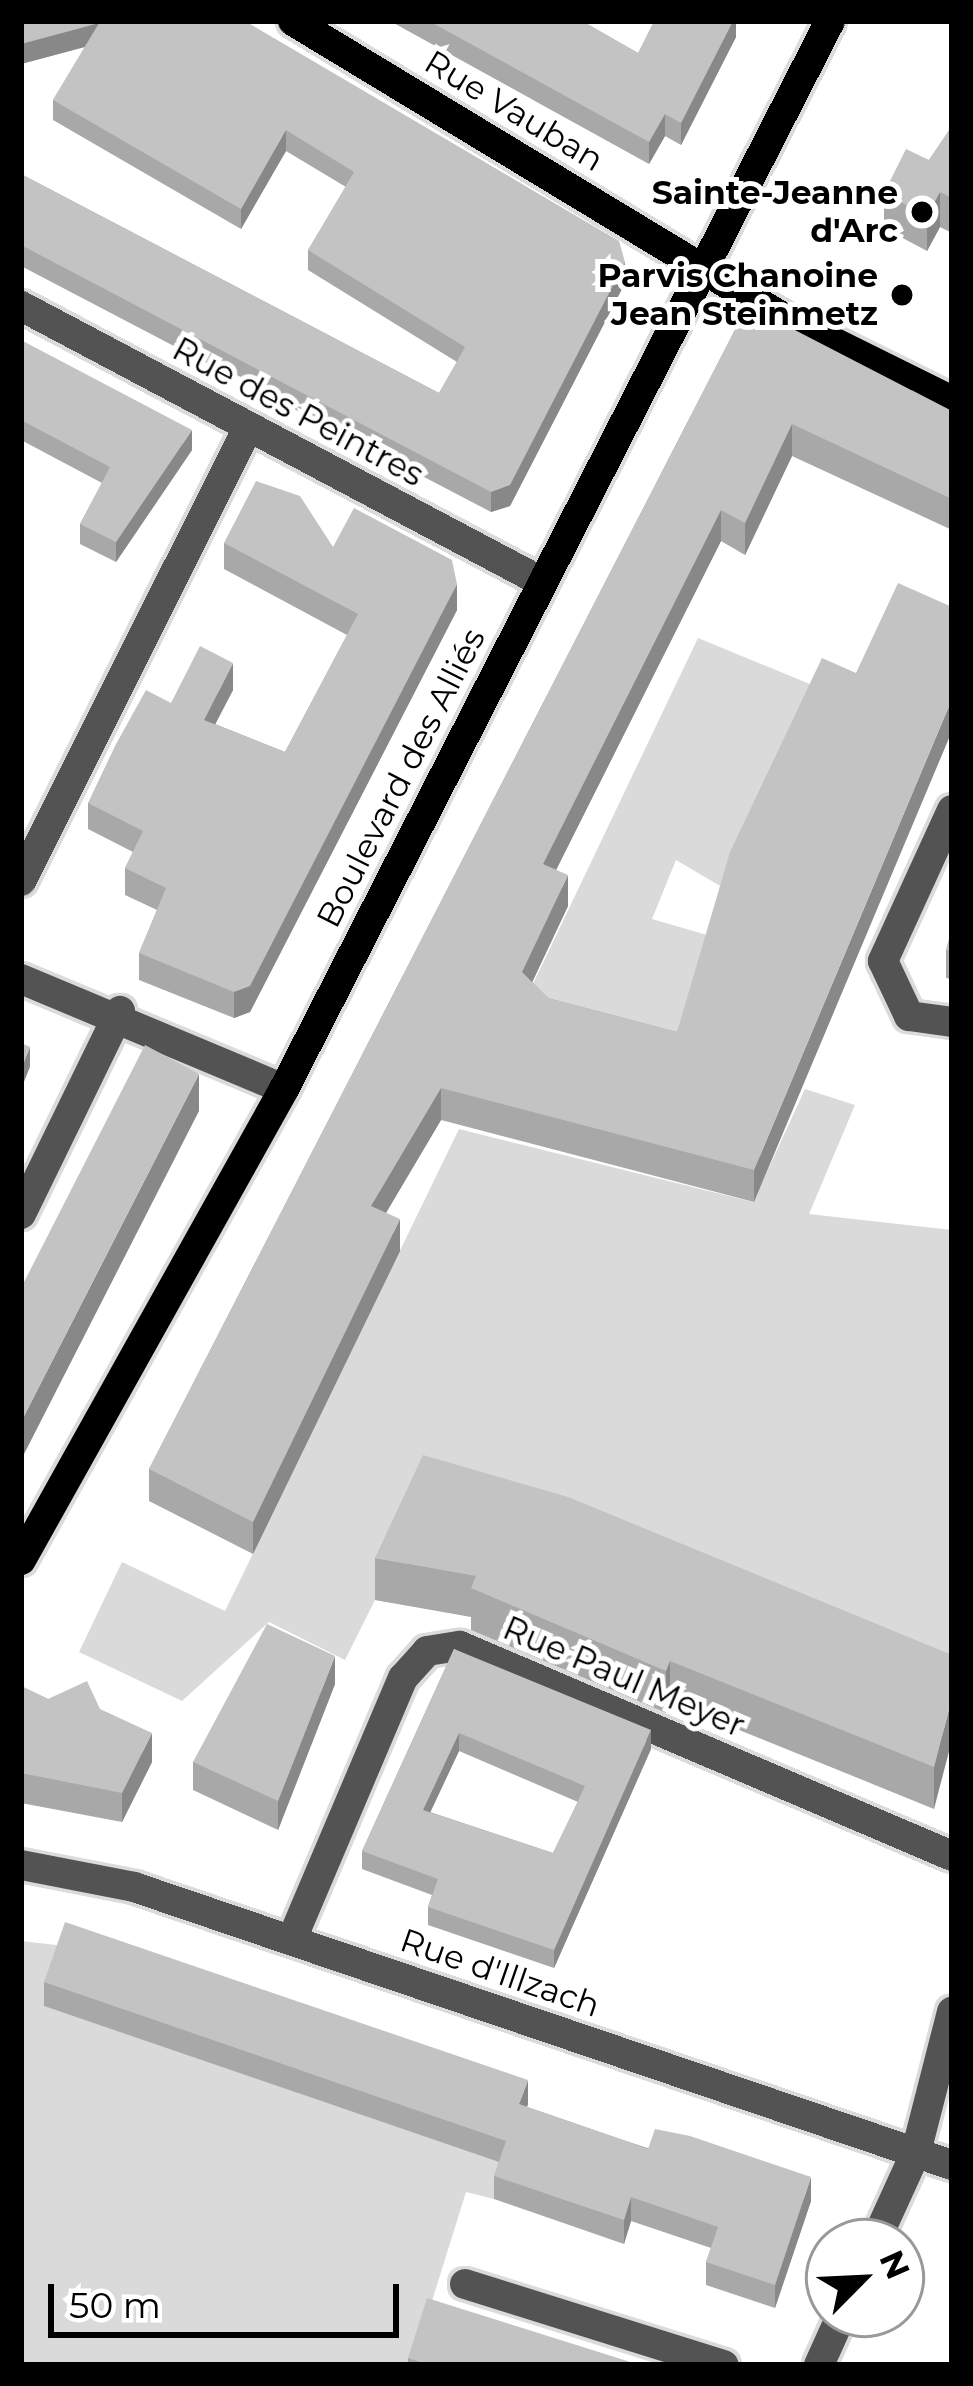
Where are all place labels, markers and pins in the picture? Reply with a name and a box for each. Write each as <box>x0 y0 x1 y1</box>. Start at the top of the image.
place label: Sainte-Jeanne d'Arc <box>652 173 898 251</box>
marker: Sainte-Jeanne d'Arc <box>909 199 935 225</box>
place label: Parvis Chanoine Jean Steinmetz <box>597 256 878 334</box>
marker: Parvis Chanoine Jean Steinmetz <box>889 282 915 308</box>

